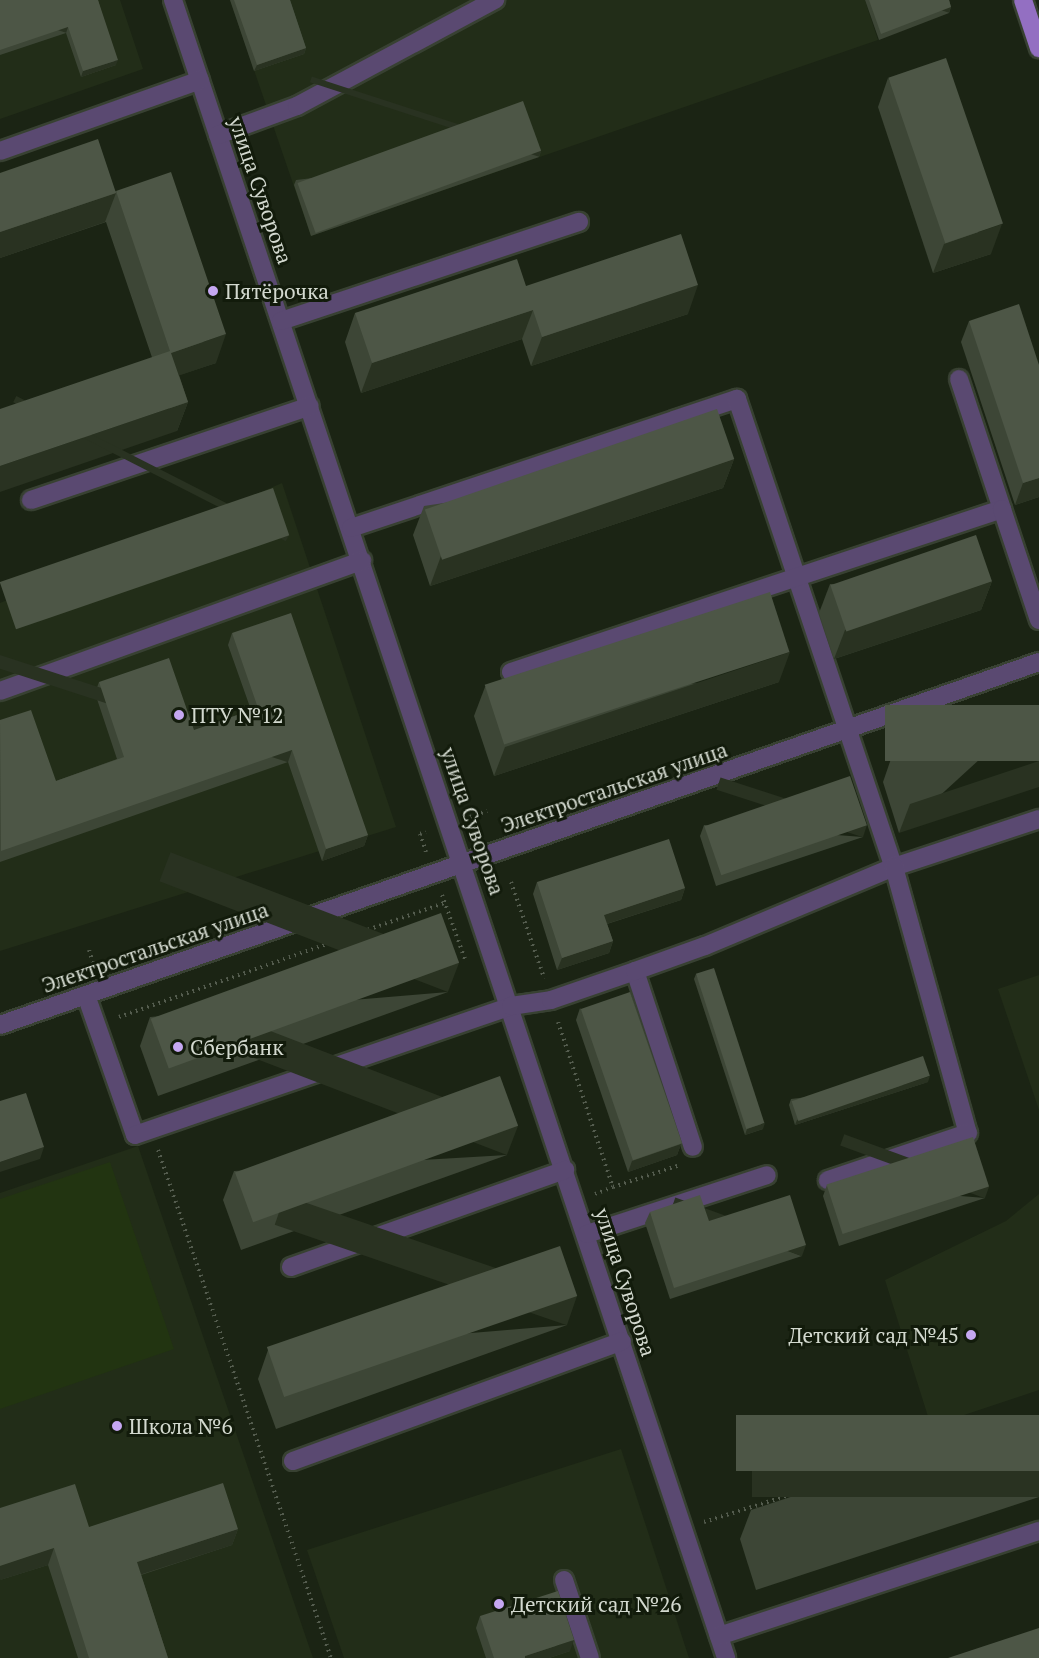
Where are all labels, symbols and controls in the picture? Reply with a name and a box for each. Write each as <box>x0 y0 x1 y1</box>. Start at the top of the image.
street label: улица Суворова <box>224 113 298 267</box>
place label: Пятёрочка <box>225 278 329 304</box>
marker: Пятёрочка <box>206 284 220 298</box>
place label: ПТУ №12 <box>191 702 284 728</box>
marker: ПТУ №12 <box>172 708 186 722</box>
street label: Электростальская улица <box>498 736 730 838</box>
street label: улица Суворова <box>436 744 510 898</box>
street label: Электростальская улица <box>39 896 271 998</box>
place label: Сбербанк <box>190 1034 284 1060</box>
marker: Сбербанк <box>171 1040 185 1054</box>
street label: улица Суворова <box>590 1205 662 1359</box>
place label: Детский сад №45 <box>788 1322 959 1348</box>
marker: Детский сад №45 <box>964 1328 978 1342</box>
place label: Школа №6 <box>129 1413 233 1439</box>
marker: Школа №6 <box>110 1419 124 1433</box>
place label: Детский сад №26 <box>511 1591 682 1617</box>
marker: Детский сад №26 <box>492 1597 506 1611</box>

